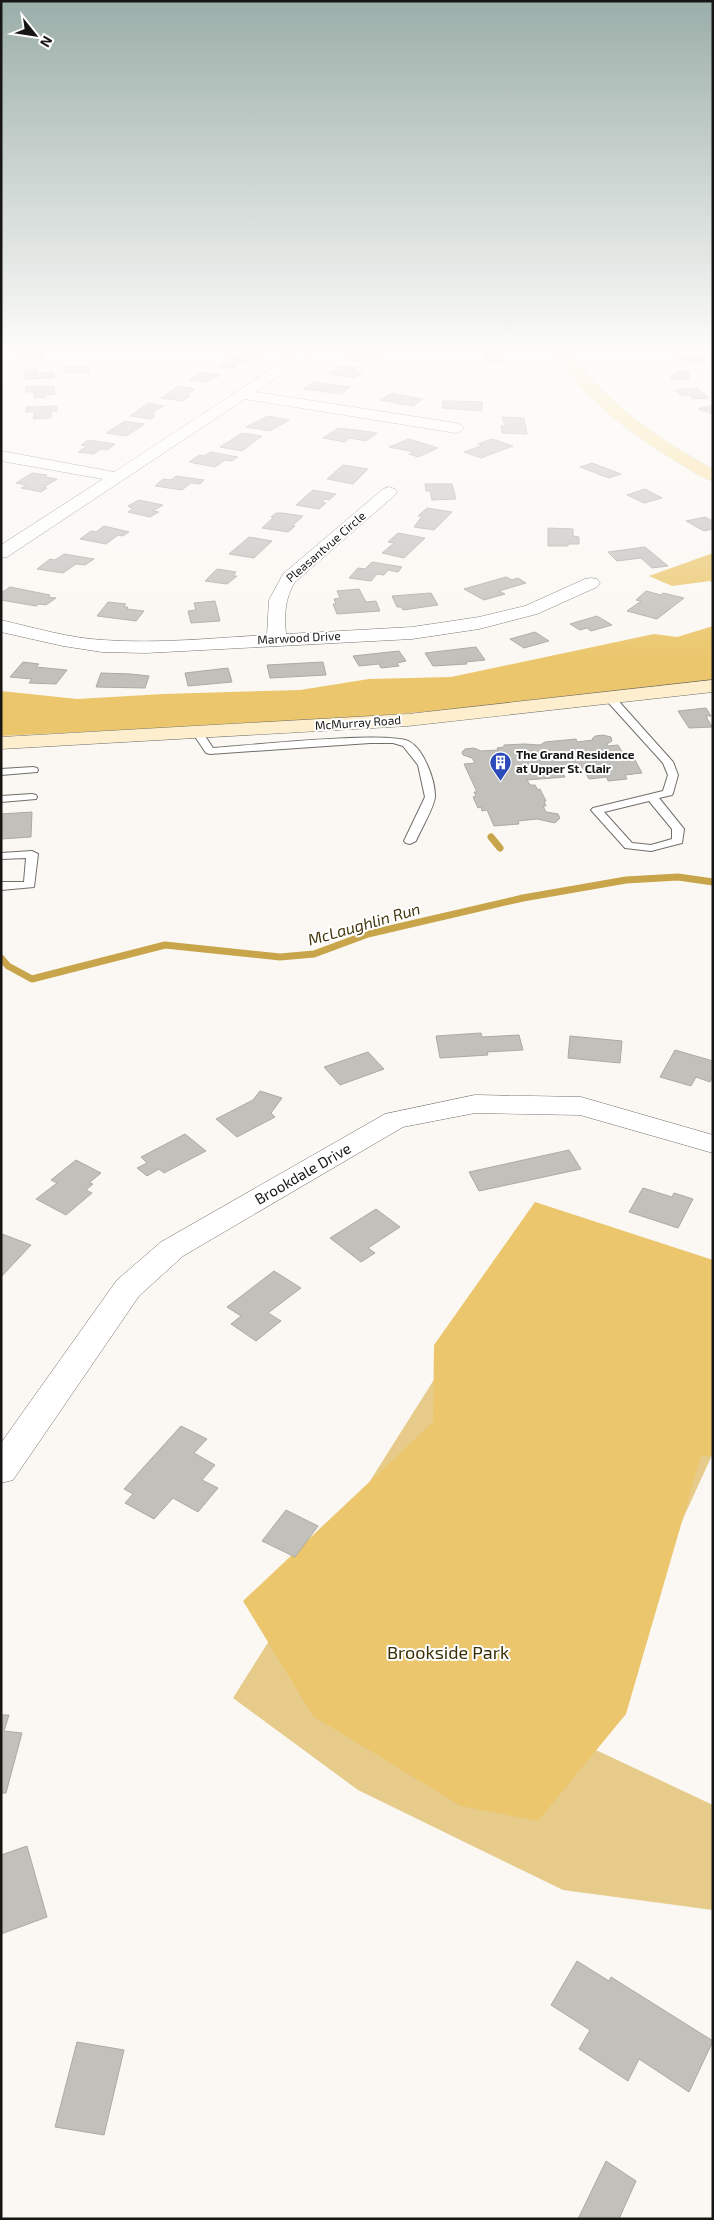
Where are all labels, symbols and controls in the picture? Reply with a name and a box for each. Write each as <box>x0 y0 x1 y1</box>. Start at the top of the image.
north arrow <box>10 10 60 60</box>
text: N <box>37 33 57 50</box>
street label: Pleasantvue Circle <box>283 508 368 585</box>
street label: Marwood Drive <box>257 628 341 646</box>
street label: McMurray Road <box>314 712 402 732</box>
place label: The Grand Residence at Upper St. Clair <box>516 747 635 775</box>
building icon: The Grand Residence at Upper St. Clair <box>488 750 512 781</box>
water label: McLaughlin Run <box>305 898 422 949</box>
street label: Brookdale Drive <box>251 1138 354 1208</box>
park label: Brookside Park <box>387 1641 509 1663</box>

